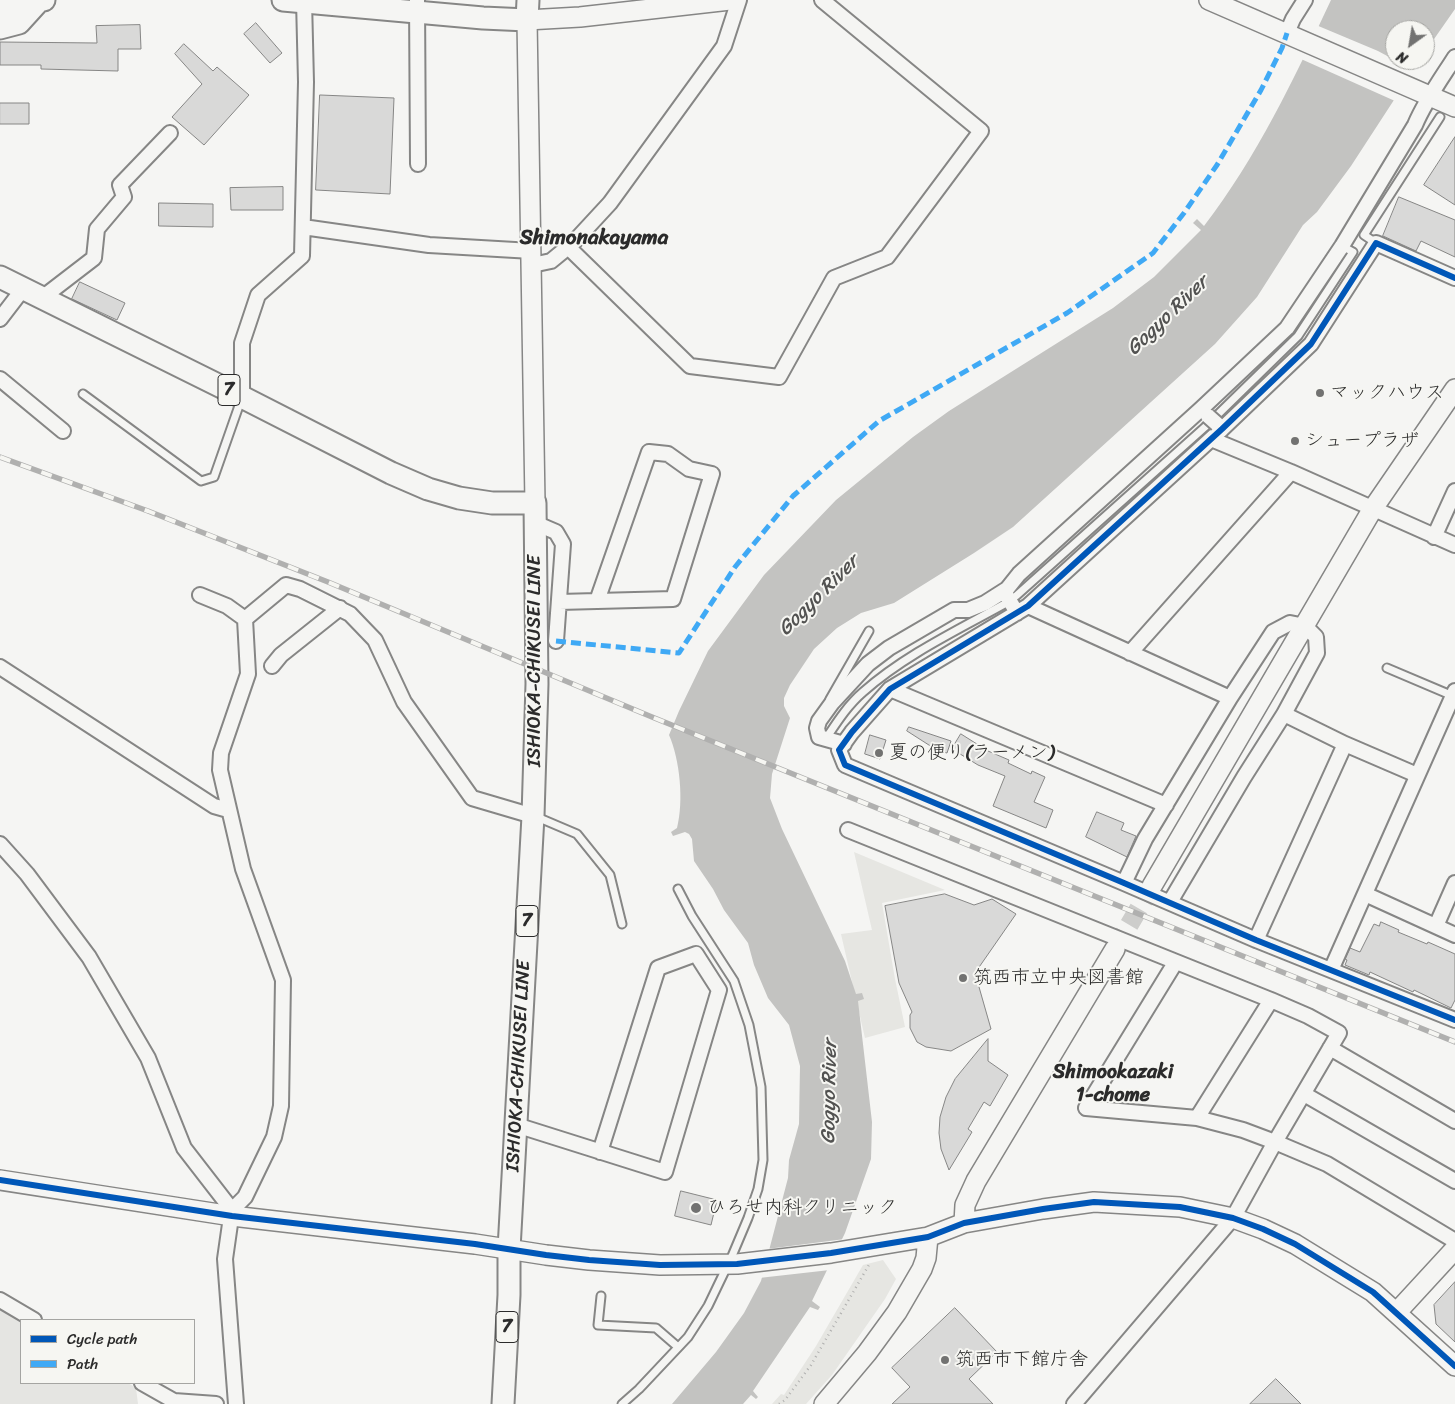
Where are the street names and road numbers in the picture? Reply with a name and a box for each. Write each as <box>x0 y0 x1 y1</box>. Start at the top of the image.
road number: 7 <box>218 374 240 406</box>
street label: ISHIOKA-CHIKUSEI LINE <box>524 555 546 767</box>
road number: 7 <box>516 906 538 936</box>
street label: ISHIOKA-CHIKUSEI LINE <box>502 960 536 1172</box>
road number: 7 <box>496 1311 518 1342</box>

